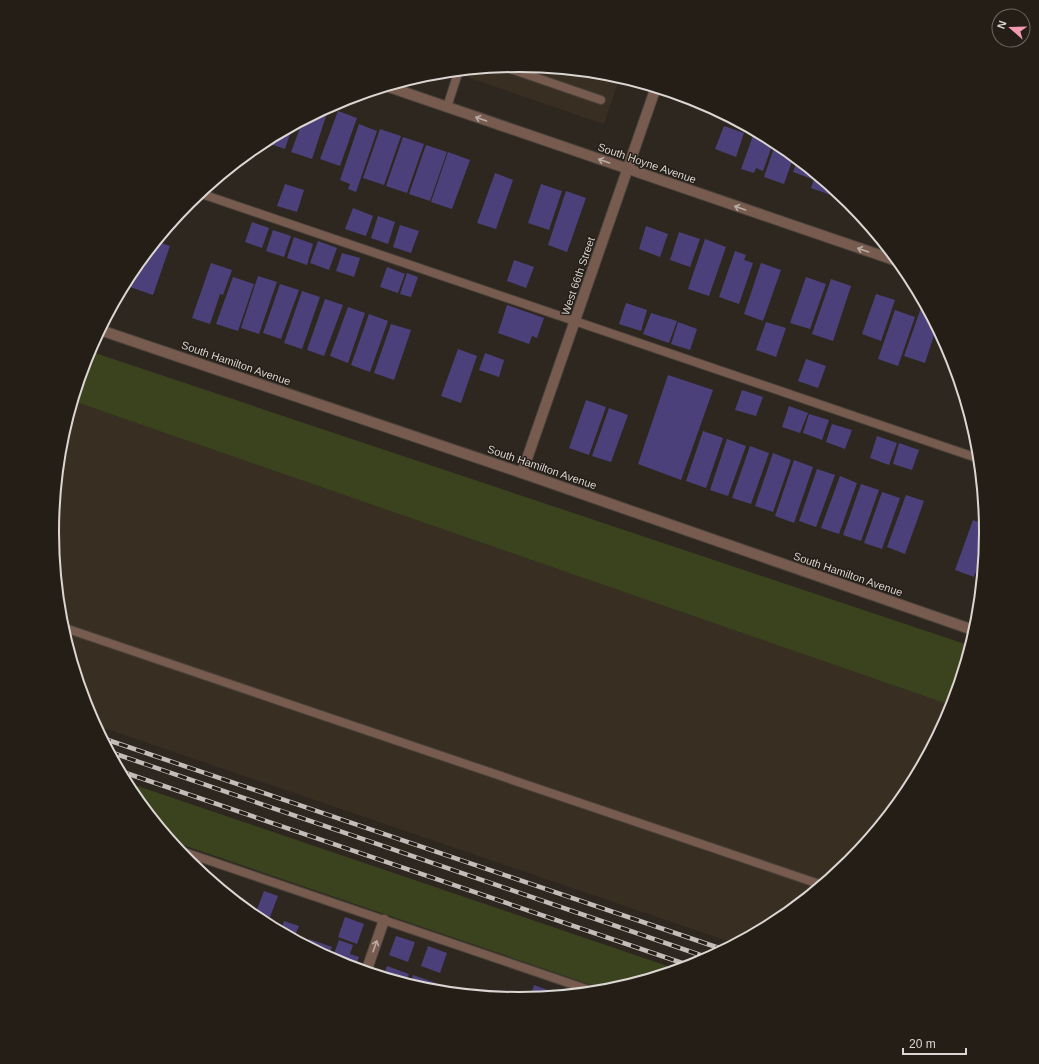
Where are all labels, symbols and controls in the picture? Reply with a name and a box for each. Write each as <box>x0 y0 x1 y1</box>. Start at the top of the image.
north arrow <box>991 8 1031 48</box>
text: N <box>995 19 1009 30</box>
one-way arrow <box>475 115 488 122</box>
street label: South Hoyne Avenue <box>596 141 698 185</box>
one-way arrow <box>598 157 611 164</box>
one-way arrow <box>735 203 747 211</box>
street label: West 66th Street <box>559 235 597 317</box>
one-way arrow <box>857 246 870 253</box>
street label: South Hamilton Avenue <box>180 339 292 387</box>
street label: South Hamilton Avenue <box>486 443 598 491</box>
street label: South Hamilton Avenue <box>792 550 904 598</box>
one-way arrow <box>372 939 379 952</box>
scale bar <box>903 1030 966 1056</box>
text: 20 m <box>909 1037 936 1051</box>

